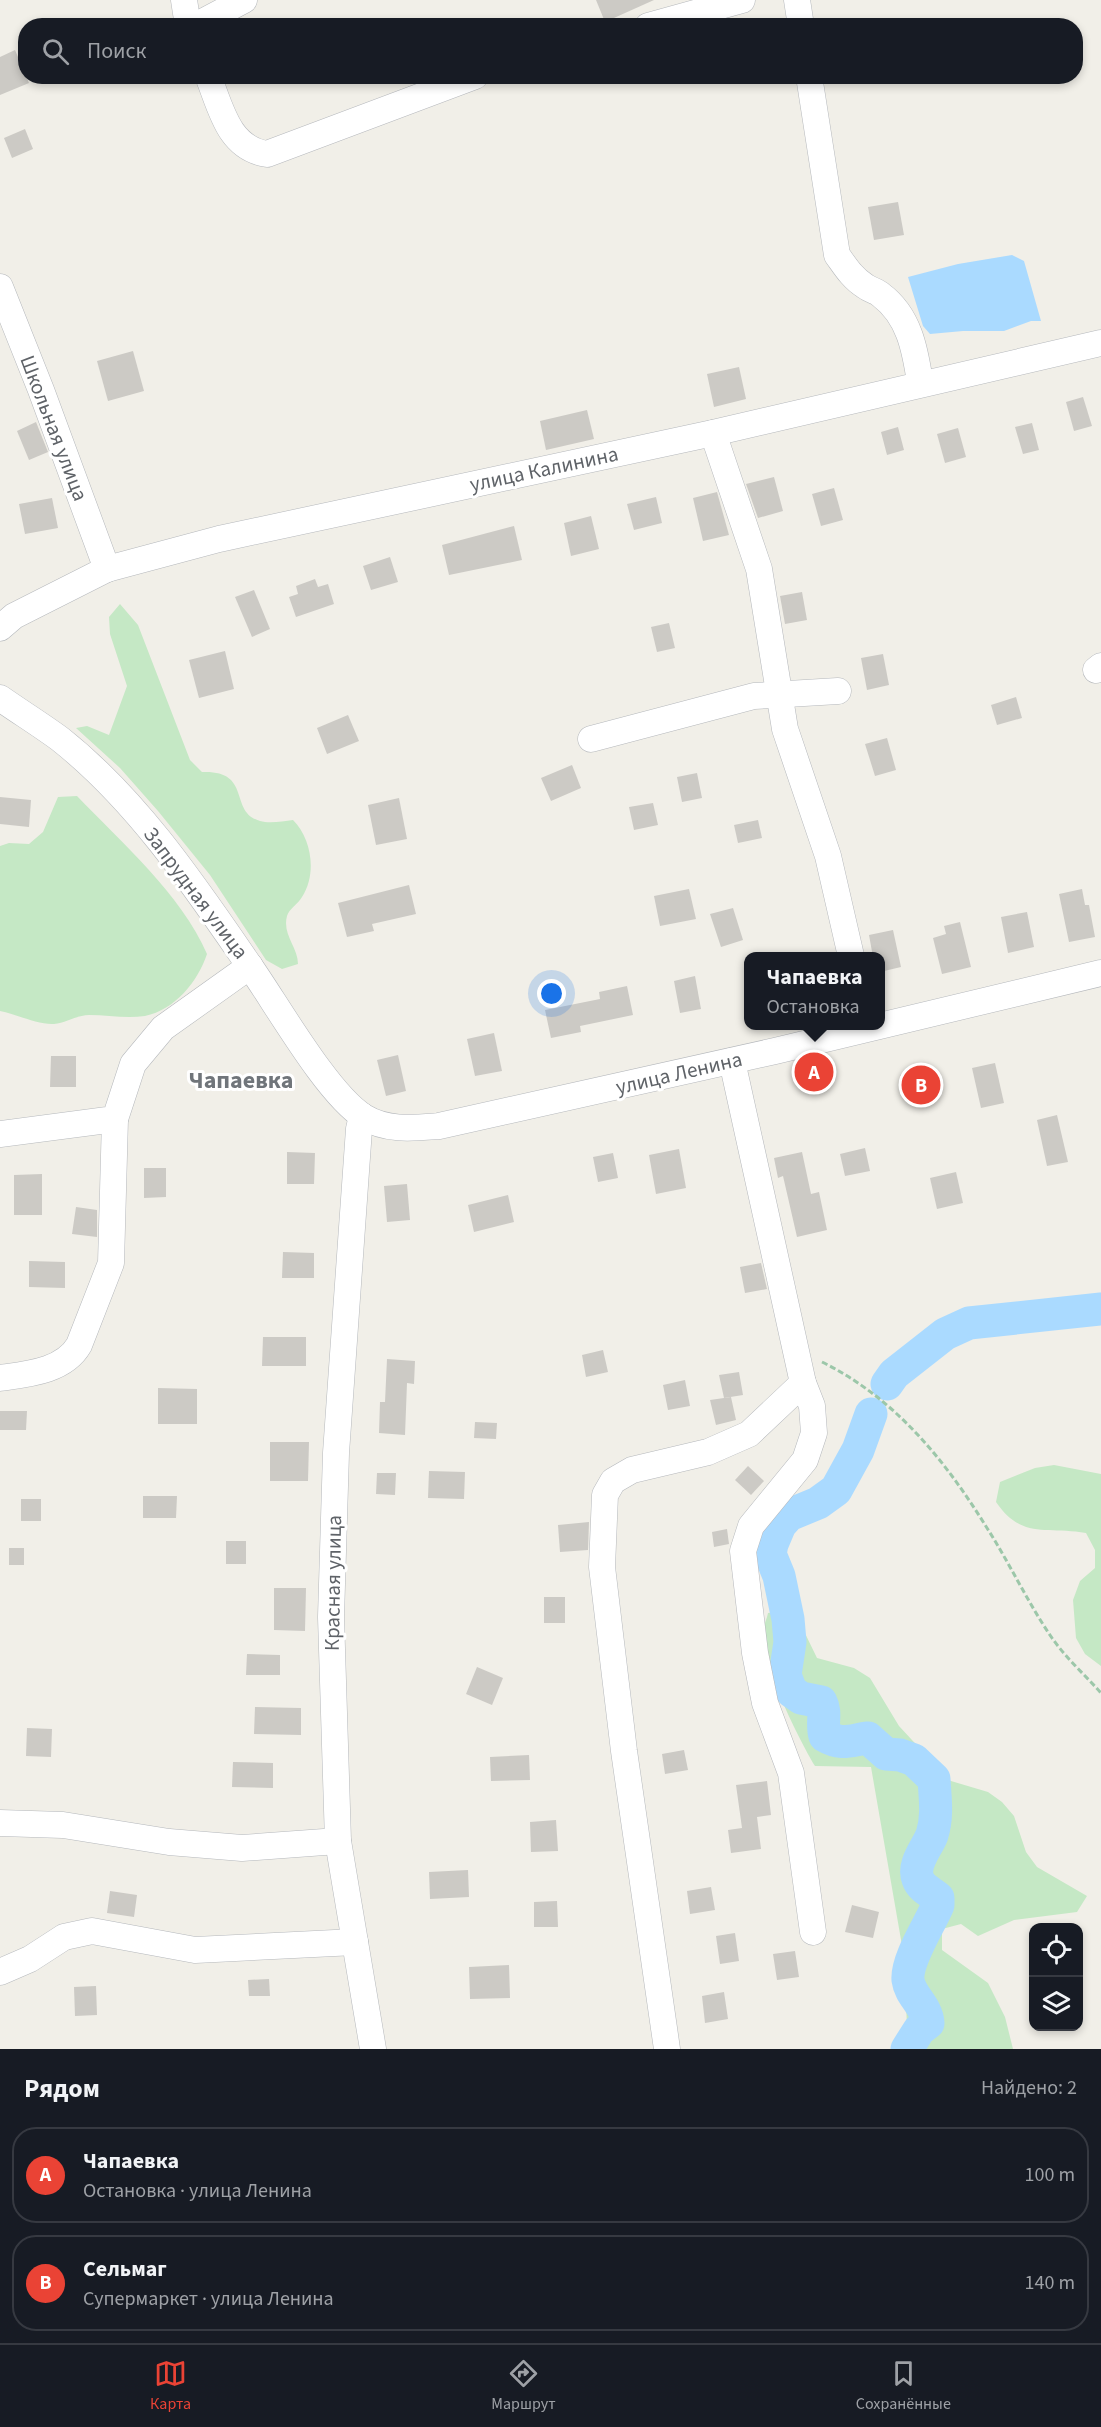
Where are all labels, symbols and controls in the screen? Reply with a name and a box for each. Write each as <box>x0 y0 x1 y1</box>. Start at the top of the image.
search box <box>18 18 1083 84</box>
icon: search <box>39 35 72 68</box>
text: Поиск <box>87 35 146 67</box>
street label: Школьная улица <box>12 351 96 505</box>
street label: улица Калинина <box>467 439 621 499</box>
street label: Запрудная улица <box>136 821 256 965</box>
popup <box>744 952 885 1030</box>
text: Чапаевка <box>766 961 863 993</box>
your location <box>537 979 566 1008</box>
text: Остановка <box>766 993 860 1021</box>
street label: улица Ленина <box>613 1044 745 1102</box>
pin: A <box>794 1050 834 1094</box>
pin: B <box>902 1062 940 1108</box>
district label: Чапаевка <box>189 1063 293 1098</box>
street label: Красная улица <box>317 1515 349 1651</box>
map controls <box>1029 1923 1083 2031</box>
button: locate <box>1029 1923 1083 1977</box>
button: layers <box>1029 1977 1083 2031</box>
text: Рядом <box>24 2070 100 2107</box>
text: Найдено: 2 <box>981 2074 1077 2102</box>
text: Чапаевка <box>83 2145 179 2177</box>
text: A <box>40 2161 51 2189</box>
text: 100 m <box>1025 2161 1075 2189</box>
text: Остановка · улица Ленина <box>83 2177 312 2205</box>
text: Сельмаг <box>83 2253 167 2285</box>
text: B <box>39 2269 52 2297</box>
text: 140 m <box>1025 2269 1075 2297</box>
text: Супермаркет · улица Ленина <box>83 2285 334 2313</box>
tab: Карта <box>150 2357 191 2415</box>
tab: Маршрут <box>491 2357 556 2415</box>
tab: Сохранённые <box>856 2357 951 2415</box>

